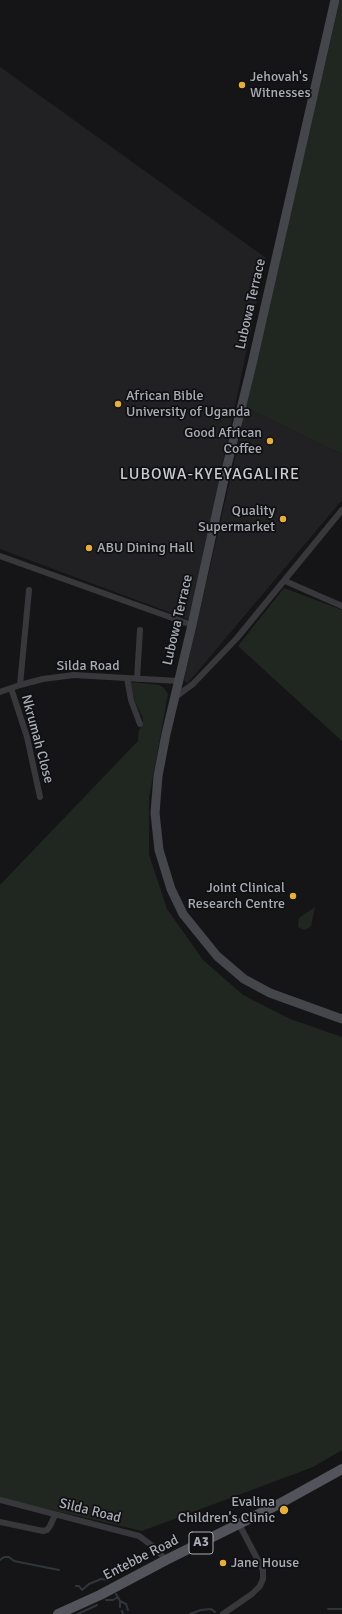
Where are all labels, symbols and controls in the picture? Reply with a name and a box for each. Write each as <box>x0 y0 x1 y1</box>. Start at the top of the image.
place label: Jehovah's Witnesses <box>250 69 311 102</box>
marker: Jehovah's Witnesses <box>237 80 247 90</box>
street label: Lubowa Terrace <box>232 257 270 351</box>
place label: African Bible University of Uganda <box>126 388 250 420</box>
marker: African Bible University of Uganda <box>113 399 123 409</box>
place label: Good African Coffee <box>184 425 262 458</box>
marker: Good African Coffee <box>265 436 275 446</box>
district label: LUBOWA-KYEYAGALIRE <box>120 465 300 485</box>
place label: Quality Supermarket <box>198 503 275 536</box>
marker: Quality Supermarket <box>278 514 288 524</box>
place label: ABU Dining Hall <box>97 540 193 556</box>
marker: ABU Dining Hall <box>84 543 94 553</box>
street label: Lubowa Terrace <box>159 573 197 667</box>
street label: Silda Road <box>56 658 120 674</box>
street label: Nkrumah Close <box>17 693 57 785</box>
place label: Joint Clinical Research Centre <box>188 880 285 912</box>
marker: Joint Clinical Research Centre <box>288 891 298 901</box>
place label: Evalina Children's Clinic <box>178 1494 275 1526</box>
street label: Silda Road <box>57 1495 123 1527</box>
marker: Evalina Children's Clinic <box>278 1504 290 1516</box>
street label: Entebbe Road <box>101 1532 181 1584</box>
road number: A3 <box>189 1532 213 1554</box>
place label: Jane House <box>231 1555 299 1571</box>
marker: Jane House <box>218 1558 228 1568</box>

